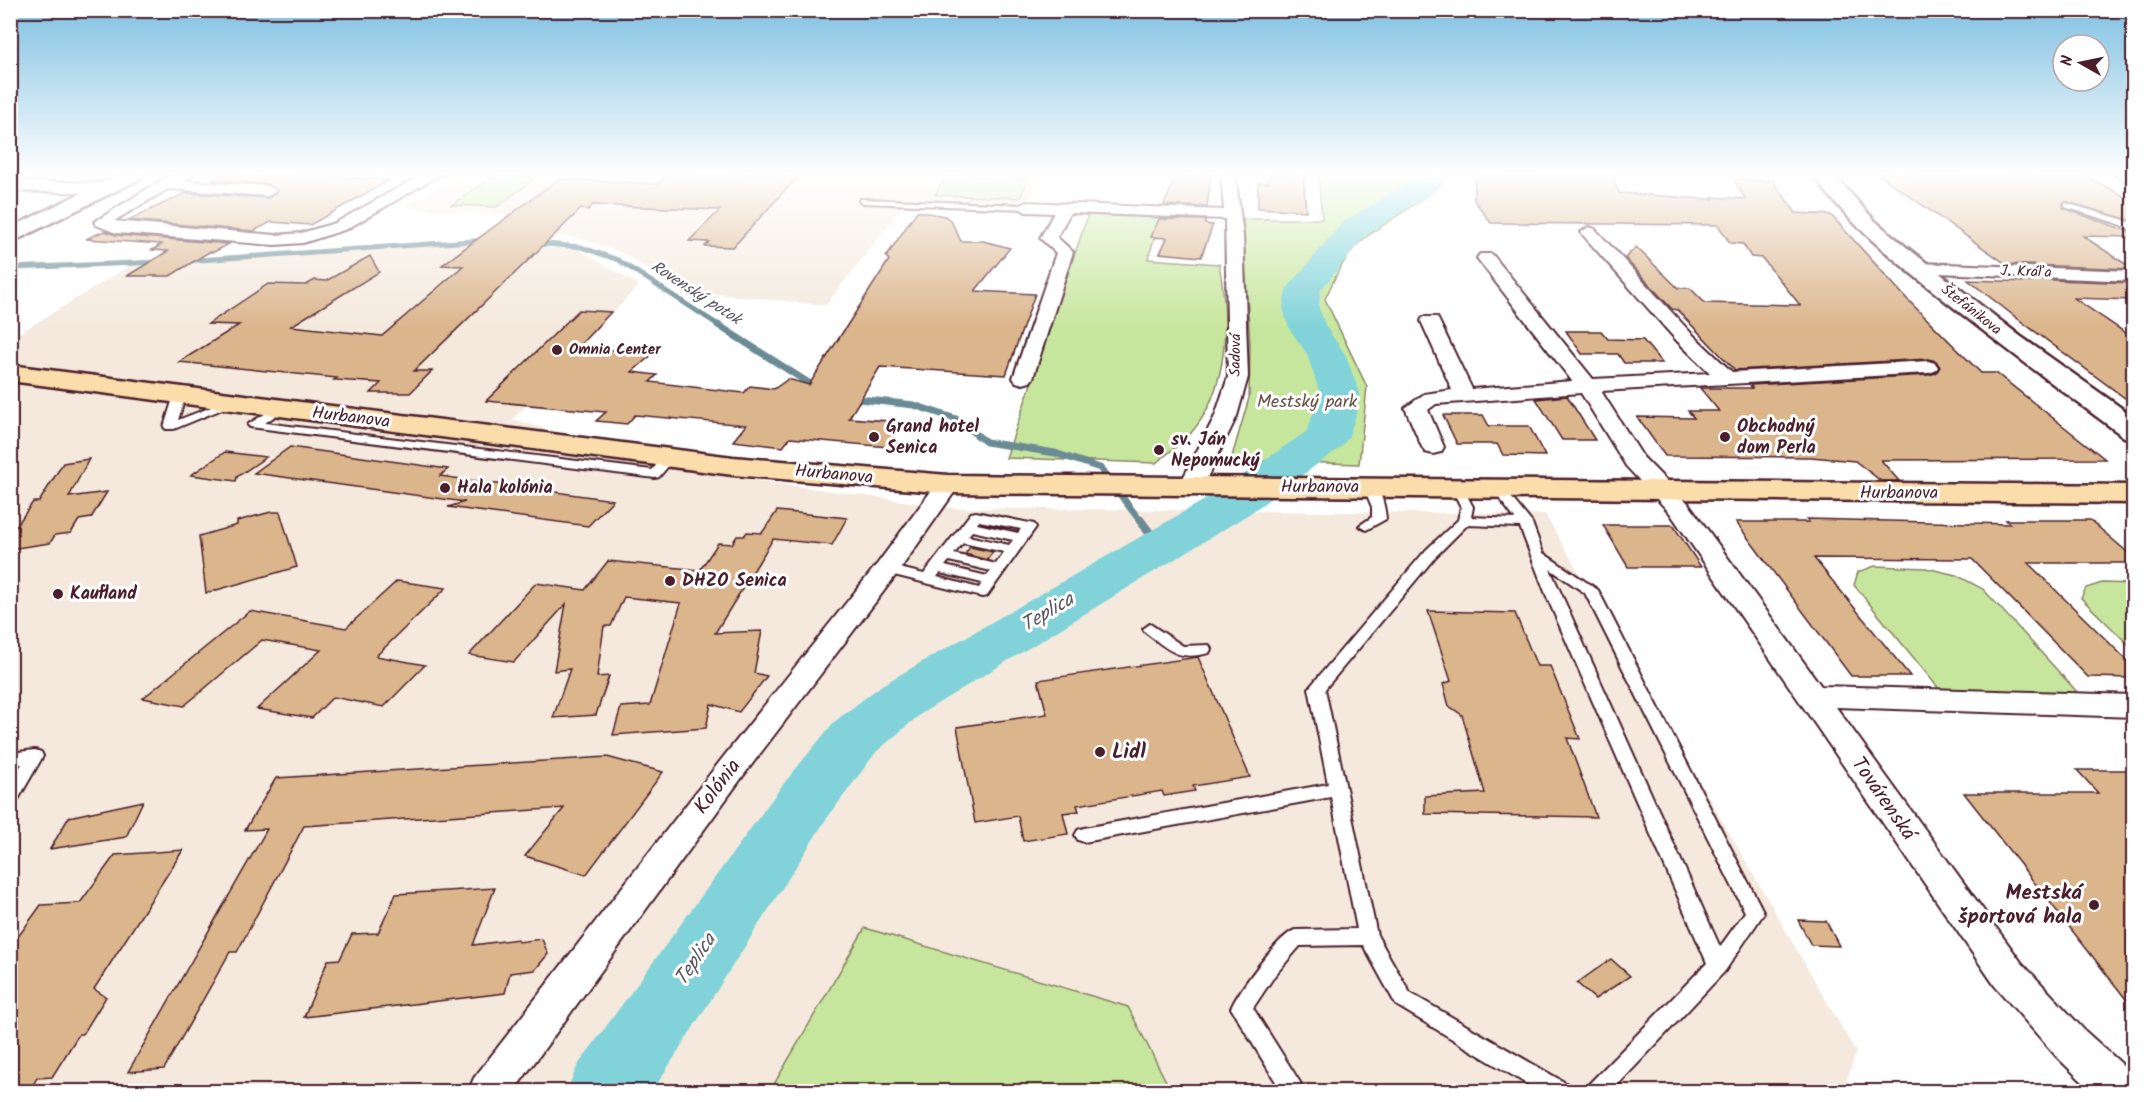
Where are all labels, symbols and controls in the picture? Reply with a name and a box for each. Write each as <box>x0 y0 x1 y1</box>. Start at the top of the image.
north arrow <box>2051 33 2111 93</box>
text: N <box>2055 54 2081 68</box>
water label: Rovenský potok <box>646 254 748 333</box>
street label: J. Kráľa <box>2000 259 2052 285</box>
street label: Štefánikova <box>1935 278 2007 342</box>
street label: Sadová <box>1224 332 1248 377</box>
place label: Omnia Center <box>569 338 661 362</box>
marker: Omnia Center <box>550 343 564 357</box>
park label: Mestský park <box>1257 388 1358 417</box>
street label: Hurbanova <box>310 399 392 437</box>
place label: Grand hotel Senica <box>886 413 979 463</box>
place label: Obchodný dom Perla <box>1737 413 1816 463</box>
place label: sv. Ján Nepomucký <box>1171 426 1260 476</box>
marker: Grand hotel Senica <box>867 430 881 444</box>
marker: Obchodný dom Perla <box>1718 430 1732 444</box>
marker: sv. Ján Nepomucký <box>1152 443 1166 457</box>
street label: Hurbanova <box>794 457 874 493</box>
street label: Hurbanova <box>1281 473 1359 502</box>
place label: Hala kolónia <box>457 474 553 503</box>
street label: Hurbanova <box>1860 479 1938 508</box>
marker: Hala kolónia <box>438 481 452 495</box>
place label: DHZO Senica <box>682 567 787 596</box>
marker: DHZO Senica <box>663 574 677 588</box>
place label: Kaufland <box>70 580 137 609</box>
water label: Teplica <box>1015 584 1082 641</box>
marker: Kaufland <box>51 587 65 601</box>
place label: Lidl <box>1112 736 1146 769</box>
marker: Lidl <box>1093 745 1107 759</box>
street label: Továrenská <box>1842 750 1925 849</box>
street label: Kolónia <box>686 752 750 822</box>
place label: Mestská športová hala <box>1958 877 2084 934</box>
marker: Mestská športová hala <box>2087 898 2101 912</box>
water label: Teplica <box>667 926 726 993</box>

